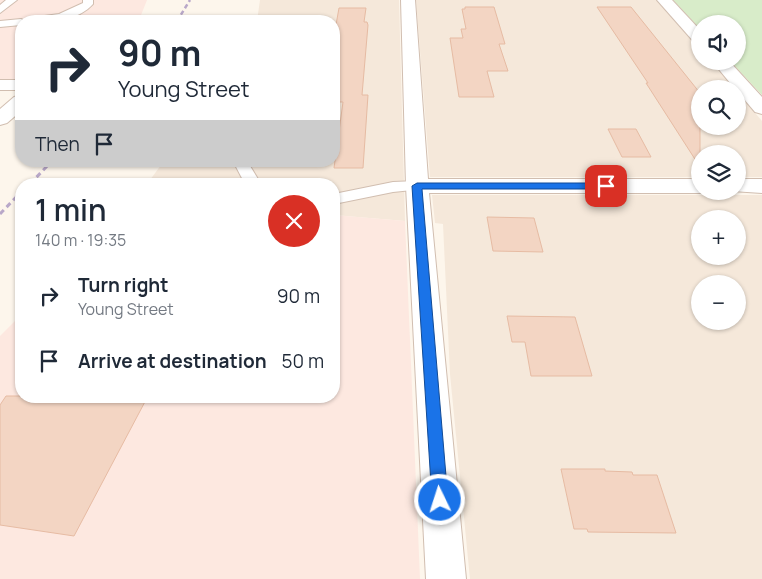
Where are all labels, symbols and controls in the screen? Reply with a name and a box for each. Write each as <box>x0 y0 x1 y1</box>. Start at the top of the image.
map controls <box>691 15 746 330</box>
button: sound <box>691 15 746 70</box>
text: 90 m <box>118 29 201 77</box>
icon: right <box>35 35 100 100</box>
text: Young Street <box>118 74 250 104</box>
button: search <box>691 80 746 135</box>
icon: arrive <box>90 130 118 158</box>
text: Then <box>35 131 80 157</box>
button: layers <box>691 145 746 200</box>
pin <box>585 165 627 207</box>
icon: arrive <box>592 172 620 200</box>
text: 1 min <box>35 189 107 230</box>
button: close <box>268 195 320 247</box>
button: + <box>691 210 746 265</box>
text: 140 m · 19:35 <box>35 229 126 251</box>
text: Turn right <box>78 272 168 298</box>
button: − <box>691 275 746 330</box>
icon: right <box>35 282 63 310</box>
text: 90 m <box>277 283 320 309</box>
text: Young Street <box>78 298 174 320</box>
icon: arrive <box>35 347 63 375</box>
text: Arrive at destination <box>78 348 267 374</box>
text: 50 m <box>282 348 324 374</box>
position arrow <box>413 473 465 525</box>

